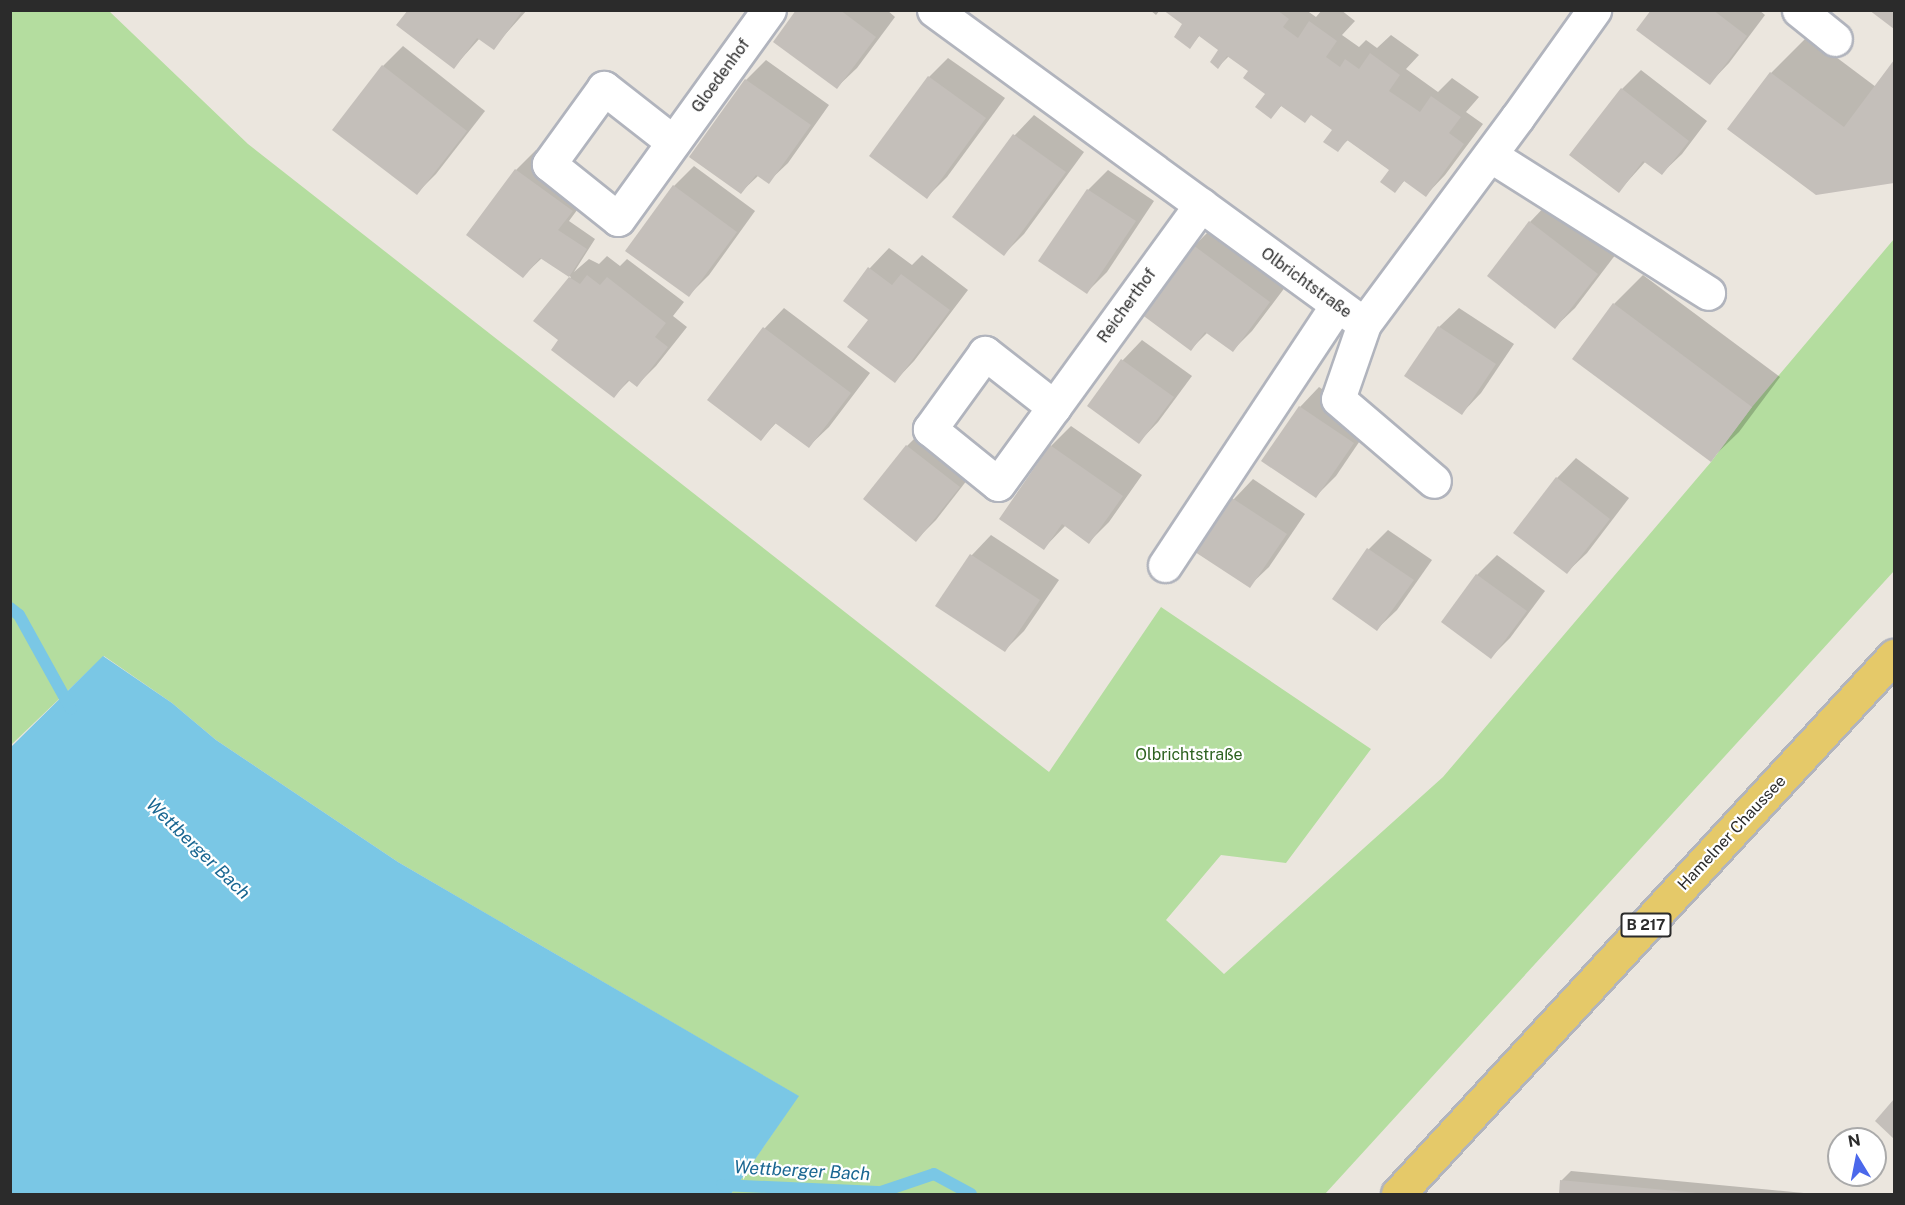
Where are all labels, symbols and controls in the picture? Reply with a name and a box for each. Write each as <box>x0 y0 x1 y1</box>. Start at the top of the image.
street label: Gloedenhof <box>688 35 754 117</box>
street label: Olbrichtstraße <box>1257 244 1355 322</box>
street label: Reicherthof <box>1094 265 1160 347</box>
park label: Olbrichtstraße <box>1135 745 1243 765</box>
street label: Hamelner Chaussee <box>1674 772 1790 894</box>
water label: Wettberger Bach <box>141 794 255 904</box>
road number: B 217 <box>1620 913 1672 937</box>
north arrow <box>1827 1127 1887 1187</box>
text: N <box>1846 1130 1862 1151</box>
water label: Wettberger Bach <box>733 1157 871 1185</box>

